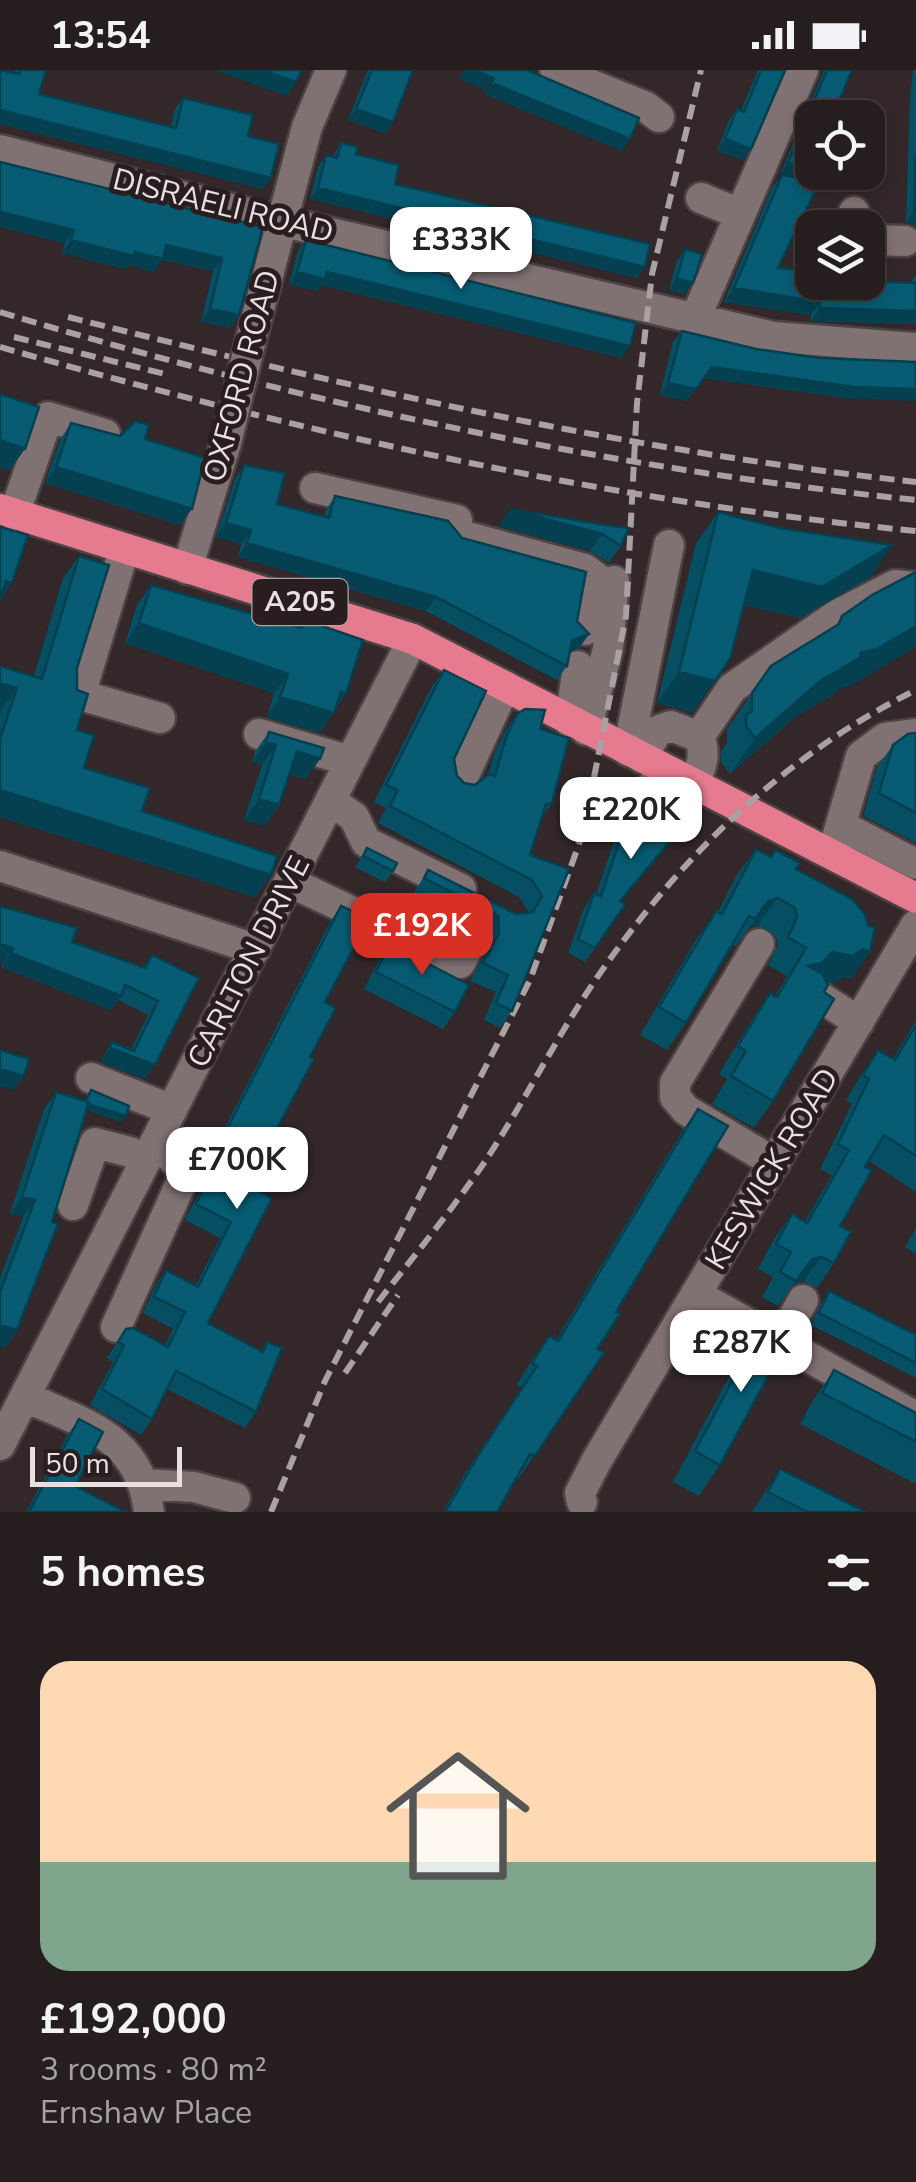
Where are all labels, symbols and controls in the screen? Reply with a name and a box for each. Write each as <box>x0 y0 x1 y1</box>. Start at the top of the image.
text: 13:54 <box>50 10 151 61</box>
map controls <box>795 100 885 300</box>
button: locate <box>795 100 885 190</box>
street label: DISRAELI ROAD <box>108 159 338 253</box>
pin: £333K <box>391 207 531 292</box>
button: layers <box>795 210 885 300</box>
text: £333K <box>412 218 510 261</box>
street label: OXFORD ROAD <box>194 266 290 486</box>
road number: A205 <box>252 579 348 625</box>
pin: £220K <box>561 777 701 862</box>
text: £220K <box>582 788 680 831</box>
street label: CARLTON DRIVE <box>178 849 320 1075</box>
pin: £192K <box>352 893 492 978</box>
text: £192K <box>373 904 471 947</box>
street label: KESWICK ROAD <box>696 1061 848 1277</box>
pin: £700K <box>167 1127 307 1212</box>
text: £700K <box>188 1138 286 1181</box>
pin: £287K <box>671 1310 811 1395</box>
text: £287K <box>692 1321 790 1364</box>
scale bar <box>30 1442 182 1486</box>
text: 50 m <box>45 1445 110 1483</box>
text: 5 homes <box>40 1544 205 1601</box>
icon: filters <box>821 1545 876 1600</box>
icon: home <box>368 1726 548 1906</box>
text: £192,000 <box>40 1991 227 2048</box>
text: 3 rooms · 80 m² <box>40 2048 267 2091</box>
text: Ernshaw Place <box>40 2091 252 2134</box>

